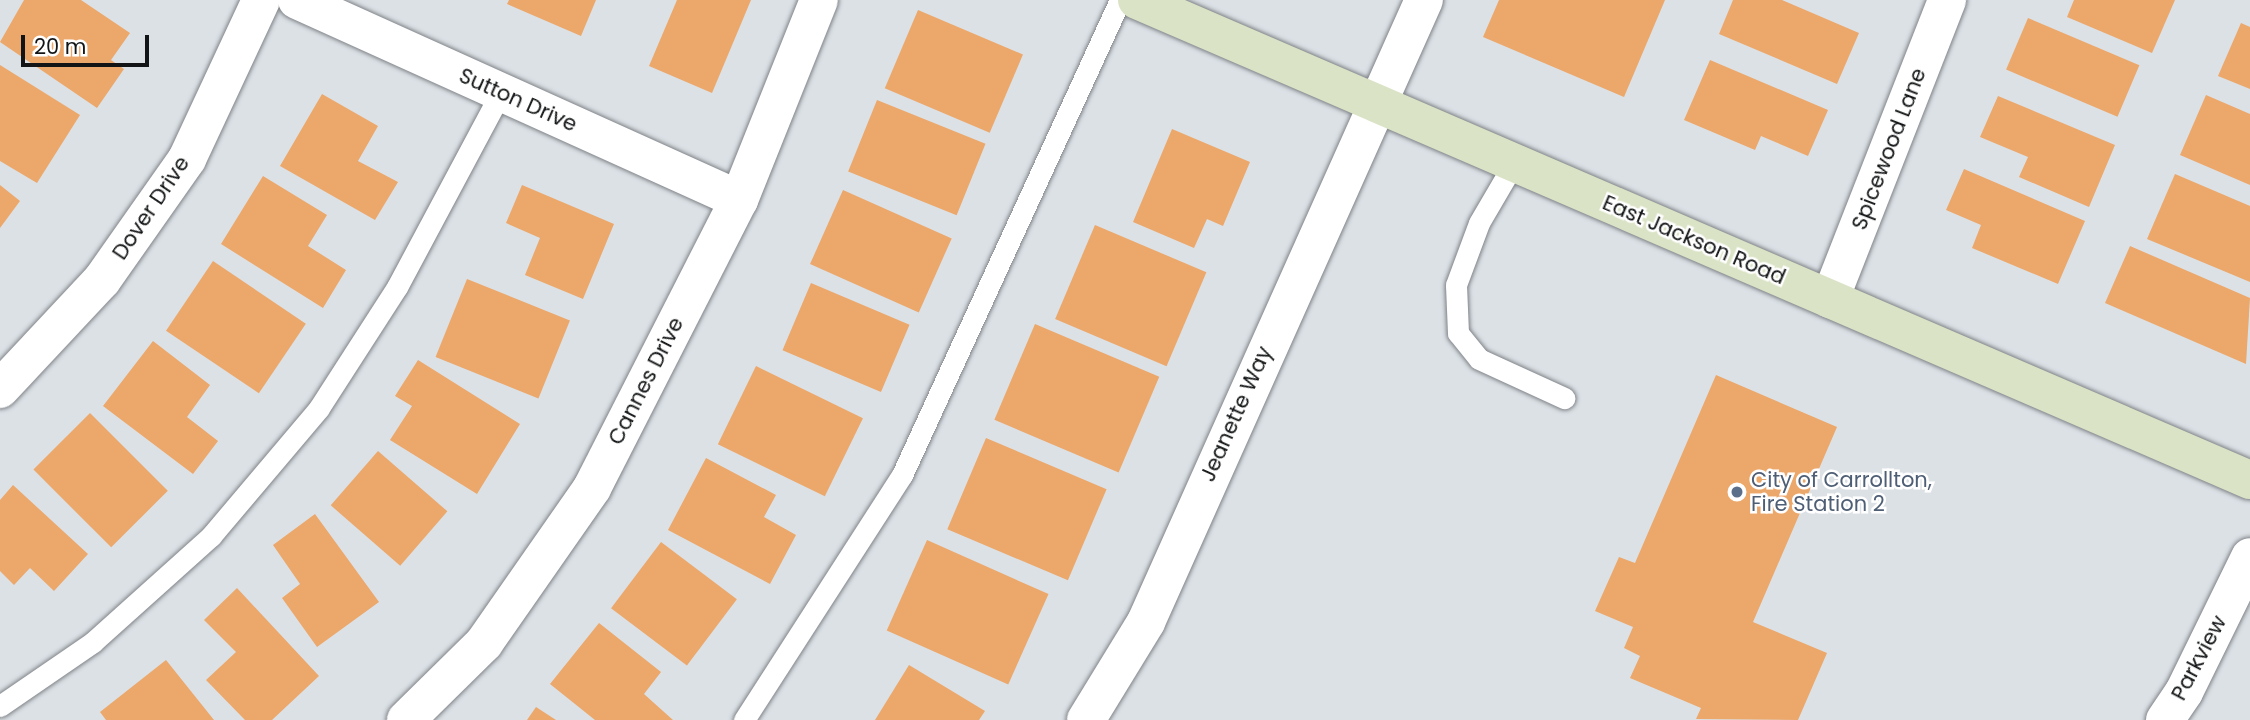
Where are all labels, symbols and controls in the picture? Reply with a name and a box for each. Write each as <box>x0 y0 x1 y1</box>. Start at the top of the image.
scale bar <box>24 21 152 65</box>
text: 20 m <box>34 32 87 61</box>
street label: Sutton Drive <box>455 63 581 137</box>
street label: Spicewood Lane <box>1847 65 1931 233</box>
street label: Dover Drive <box>107 152 195 264</box>
street label: East Jackson Road <box>1599 190 1789 290</box>
street label: Cannes Drive <box>603 313 689 449</box>
street label: Jeanette Way <box>1195 343 1277 485</box>
place label: City of Carrollton, Fire Station 2 <box>1751 467 1932 517</box>
marker: City of Carrollton, Fire Station 2 <box>1729 484 1745 500</box>
street label: Parkview <box>2166 611 2232 705</box>

